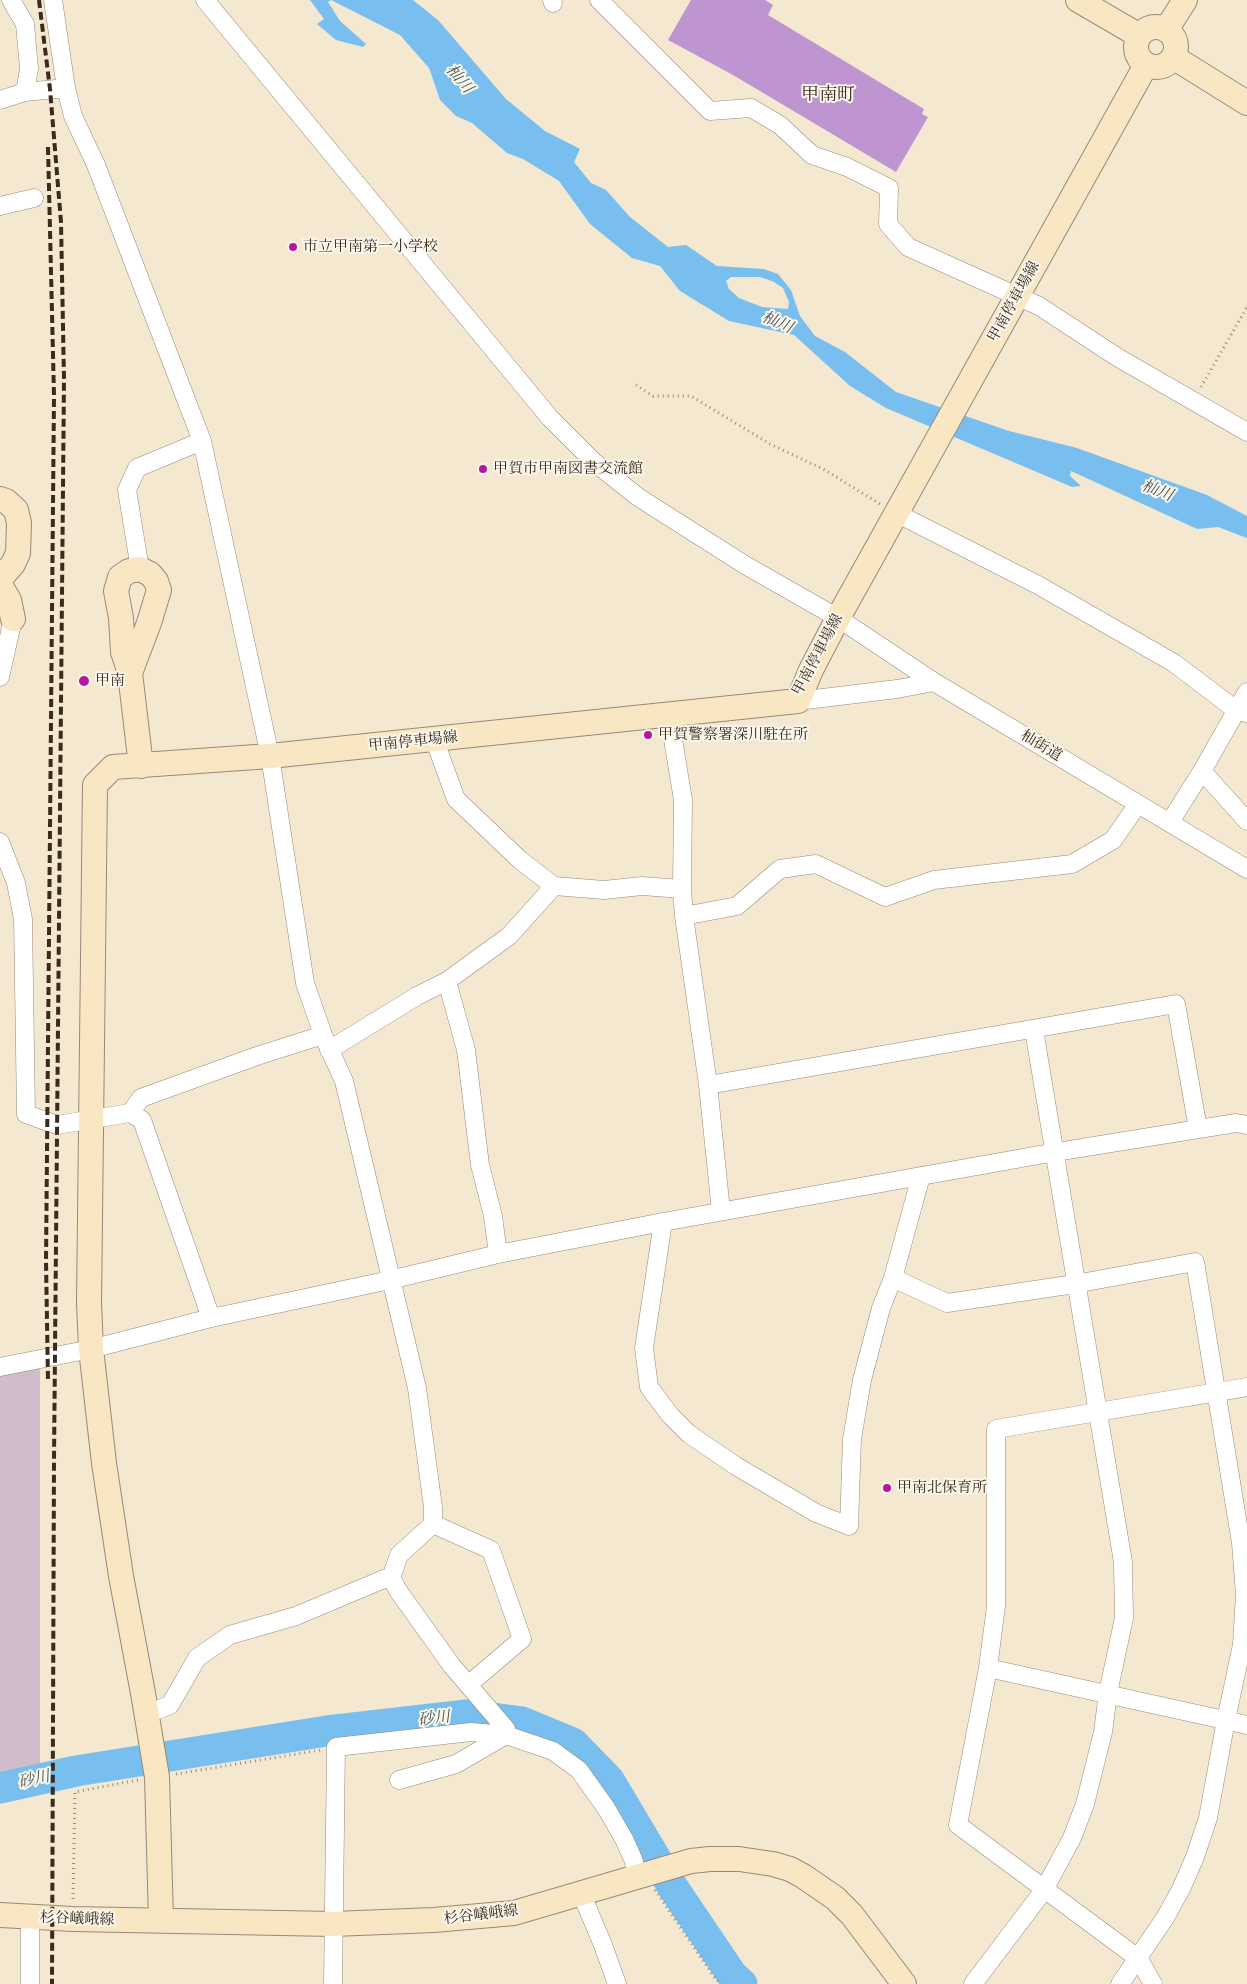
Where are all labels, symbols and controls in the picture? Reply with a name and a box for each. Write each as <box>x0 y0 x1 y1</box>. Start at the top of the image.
water label: 杣川 <box>441 61 477 97</box>
district label: 甲南町 <box>801 84 855 106</box>
place label: 市立甲南第一小学校 <box>303 238 438 256</box>
marker: 市立甲南第一小学校 <box>287 241 299 253</box>
street label: 甲南停車場線 <box>984 258 1044 346</box>
water label: 杣川 <box>759 308 795 338</box>
place label: 甲賀市甲南図書交流館 <box>493 460 643 478</box>
marker: 甲賀市甲南図書交流館 <box>477 463 489 475</box>
water label: 杣川 <box>1139 476 1175 506</box>
street label: 甲南停車場線 <box>789 611 847 699</box>
place label: 甲南 <box>95 672 125 690</box>
marker: 甲南 <box>77 674 91 688</box>
place label: 甲賀警察署深川駐在所 <box>658 726 808 744</box>
street label: 杣街道 <box>1017 727 1065 765</box>
street label: 甲南停車場線 <box>367 728 459 756</box>
marker: 甲賀警察署深川駐在所 <box>642 729 654 741</box>
place label: 甲南北保育所 <box>897 1479 987 1497</box>
marker: 甲南北保育所 <box>881 1482 893 1494</box>
water label: 砂川 <box>417 1708 451 1730</box>
water label: 砂川 <box>16 1767 52 1793</box>
street label: 杉谷嶬峨線 <box>443 1901 519 1929</box>
street label: 杉谷嶬峨線 <box>39 1909 115 1929</box>

